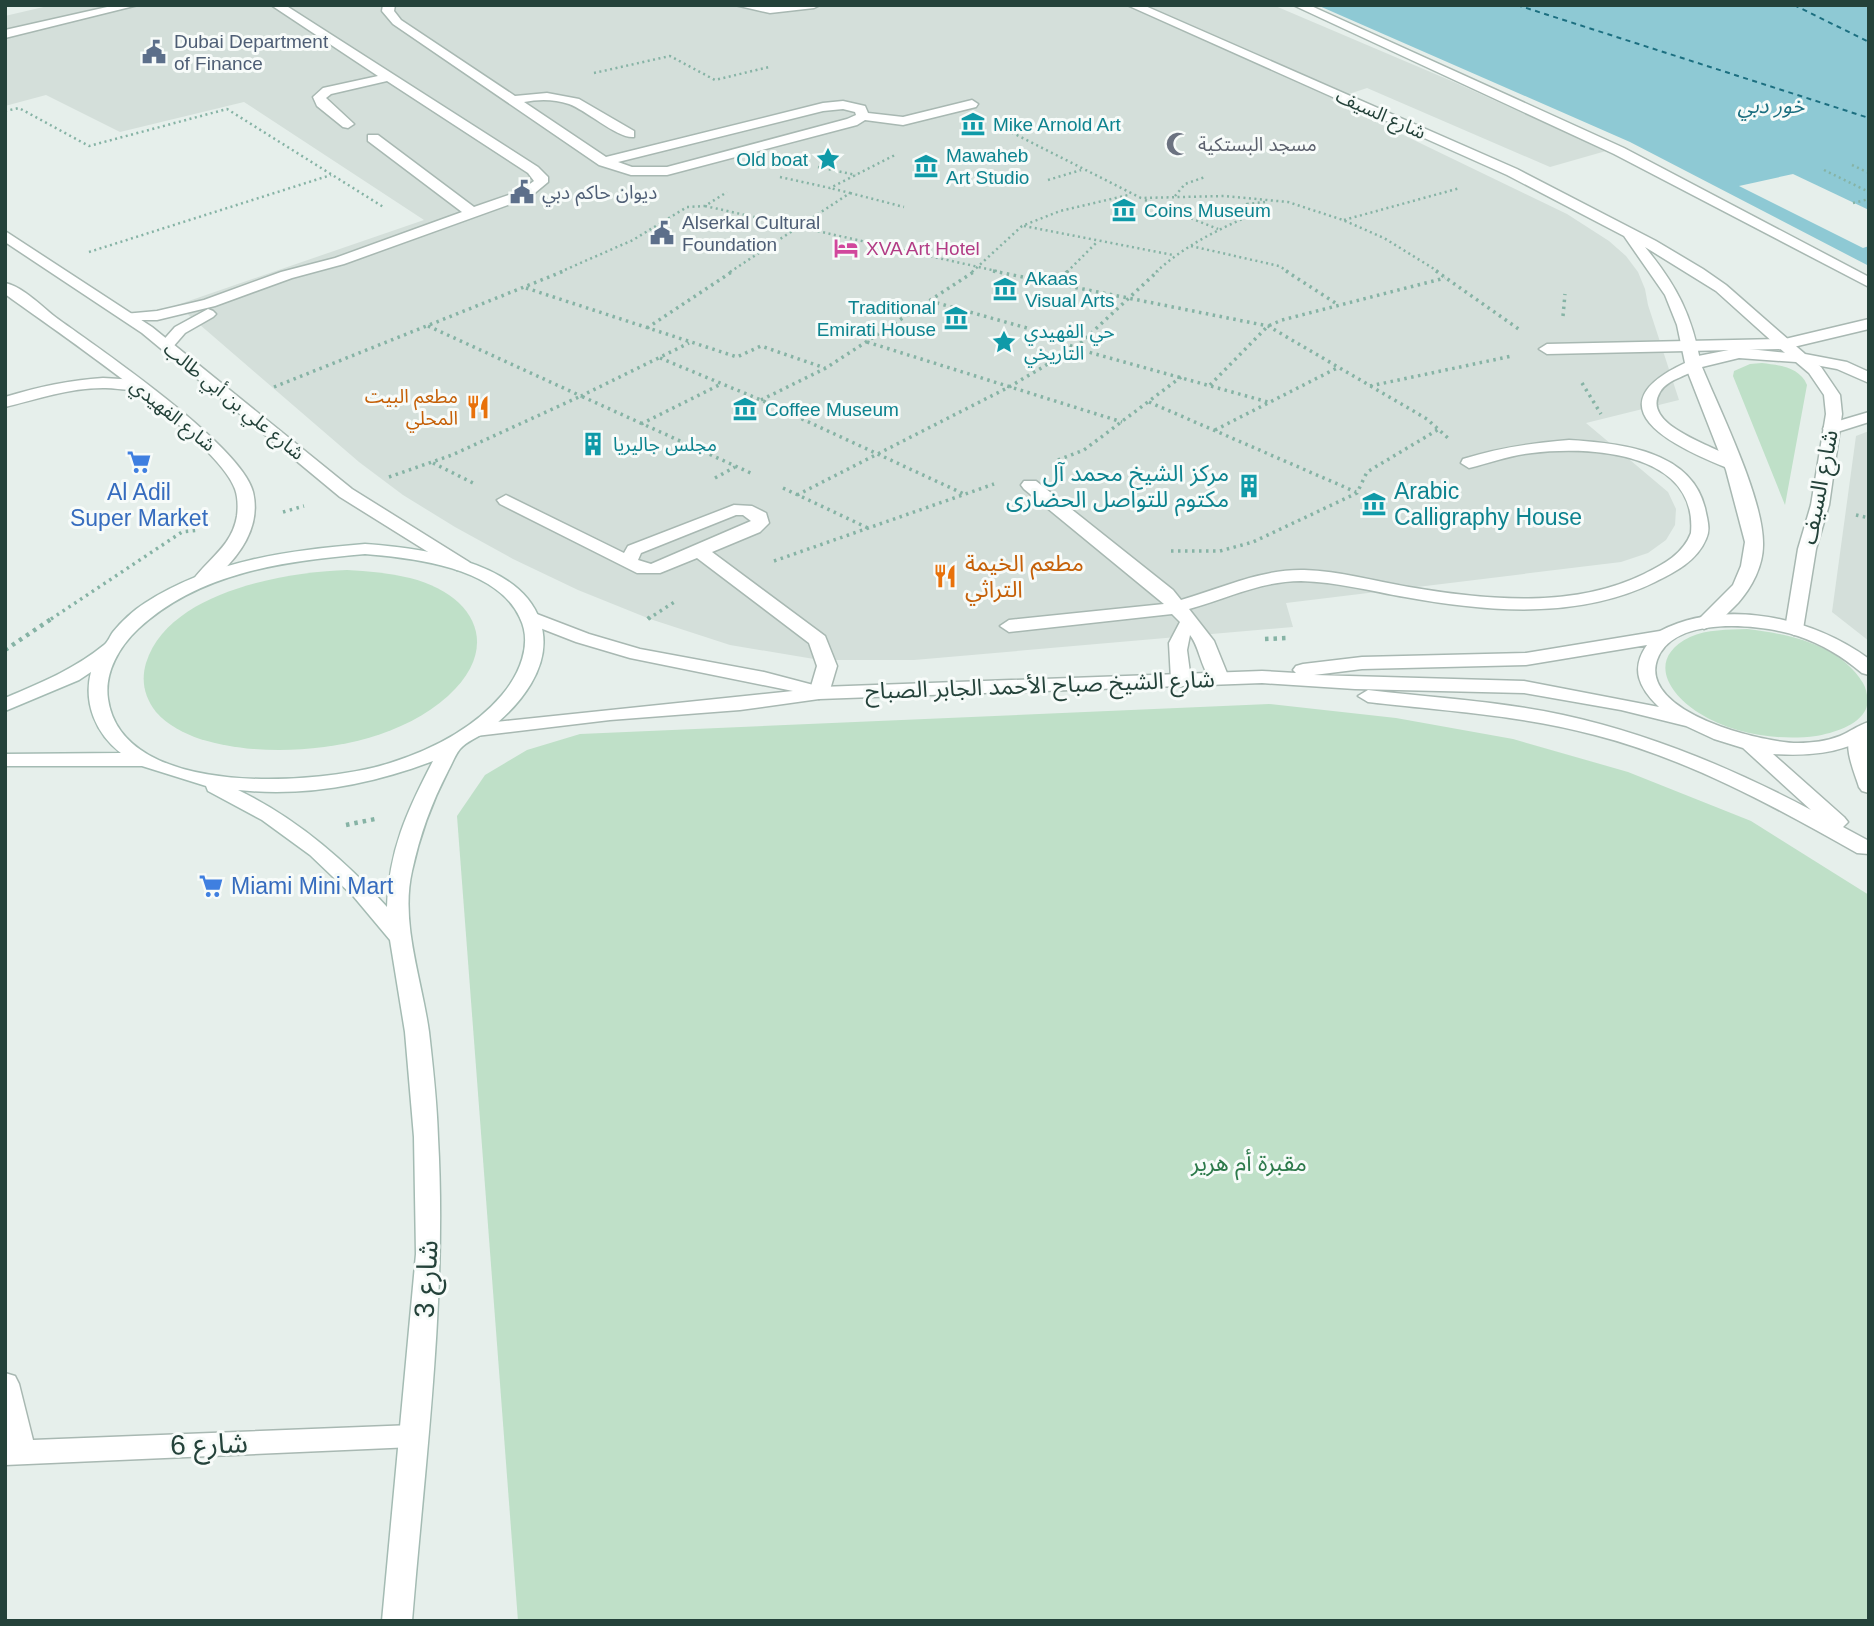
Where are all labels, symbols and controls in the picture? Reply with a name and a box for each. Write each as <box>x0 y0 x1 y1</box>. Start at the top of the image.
place label: Dubai Department of Finance <box>174 31 329 74</box>
public building icon: Dubai Department of Finance <box>140 38 168 66</box>
street label: شارع السيف <box>1332 85 1429 146</box>
water label: خور دبي <box>1738 94 1805 121</box>
museum icon: Mike Arnold Art <box>959 110 987 138</box>
place label: Mike Arnold Art <box>993 114 1121 135</box>
mosque icon: مسجد البستكية <box>1164 130 1192 158</box>
place label: مسجد البستكية <box>1198 134 1317 155</box>
place icon: Old boat <box>814 145 842 173</box>
place label: Mawaheb Art Studio <box>946 145 1029 188</box>
place label: Old boat <box>736 149 809 170</box>
museum icon: Mawaheb Art Studio <box>912 152 940 180</box>
public building icon: ديوان حاكم دبي <box>508 178 536 206</box>
place label: ديوان حاكم دبي <box>542 182 657 207</box>
museum icon: Coins Museum <box>1110 196 1138 224</box>
place label: Coins Museum <box>1144 200 1271 221</box>
place label: Alserkal Cultural Foundation <box>682 212 820 255</box>
public building icon: Alserkal Cultural Foundation <box>648 219 676 247</box>
hotel icon: XVA Art Hotel <box>832 234 860 262</box>
place label: XVA Art Hotel <box>866 238 980 259</box>
place label: Akaas Visual Arts <box>1025 268 1114 311</box>
museum icon: Akaas Visual Arts <box>991 275 1019 303</box>
place label: Traditional Emirati House <box>817 297 936 340</box>
museum icon: Traditional Emirati House <box>942 304 970 332</box>
place label: حي الفهيدي التاريخي <box>1024 321 1115 368</box>
place icon: حي الفهيدي التاريخي <box>990 328 1018 356</box>
street label: شارع علي بن أبي طالب <box>157 338 308 467</box>
street label: شارع الفهيدي <box>124 375 219 459</box>
place label: مطعم البيت المحلي <box>365 386 458 433</box>
restaurant icon: مطعم البيت المحلي <box>464 393 492 421</box>
museum icon: Coffee Museum <box>731 395 759 423</box>
place label: Coffee Museum <box>765 399 899 420</box>
street label: شارع السيف <box>1795 428 1847 547</box>
building icon: مجلس جاليريا <box>579 430 607 458</box>
place label: مجلس جاليريا <box>613 434 717 456</box>
supermarket icon: Al Adil Super Market <box>125 448 153 476</box>
place label: مركز الشيخ محمد آل مكتوم للتواصل الحضارى <box>1006 460 1229 517</box>
building icon: مركز الشيخ محمد آل مكتوم للتواصل الحضارى <box>1235 472 1263 500</box>
place label: Arabic Calligraphy House <box>1394 478 1582 530</box>
place label: Al Adil Super Market <box>70 479 209 531</box>
museum icon: Arabic Calligraphy House <box>1360 490 1388 518</box>
place label: مطعم الخيمة التراثي <box>965 550 1084 606</box>
restaurant icon: مطعم الخيمة التراثي <box>931 562 959 590</box>
street label: شارع الشيخ صباح الأحمد الجابر الصباح <box>865 666 1215 708</box>
supermarket icon: Miami Mini Mart <box>197 872 225 900</box>
place label: Miami Mini Mart <box>231 873 394 899</box>
park label: مقبرة أم هرير <box>1190 1149 1307 1181</box>
street label: شارع 3 <box>408 1239 449 1319</box>
street label: شارع 6 <box>170 1427 249 1466</box>

